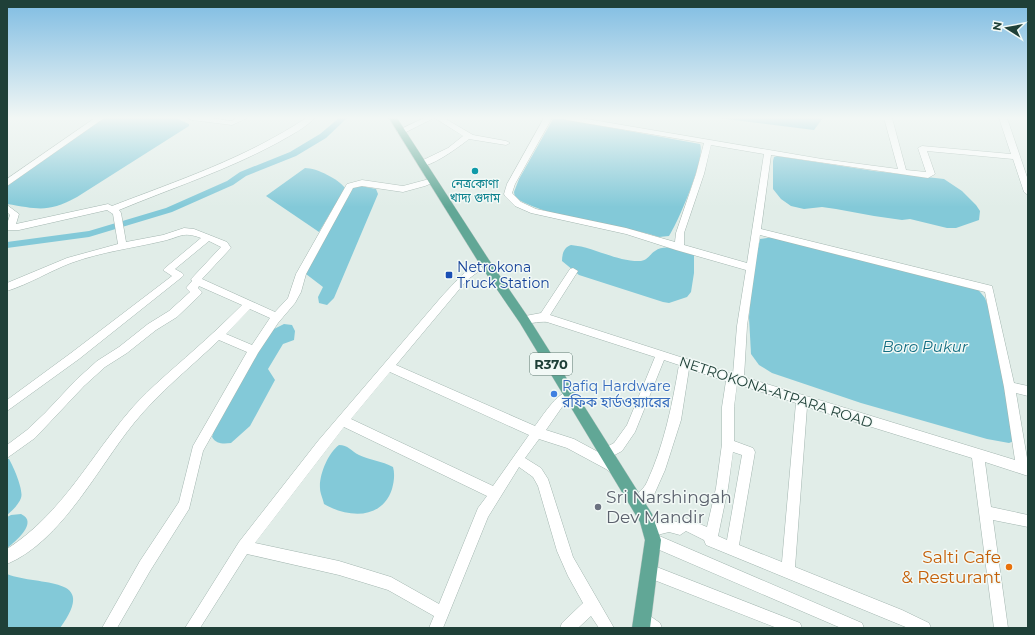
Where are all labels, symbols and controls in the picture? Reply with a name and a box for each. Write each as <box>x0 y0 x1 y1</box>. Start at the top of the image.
north arrow <box>987 8 1027 48</box>
text: N <box>989 20 1005 32</box>
marker: ‌নেত্র‌কোণা খাদ্য গুদাম <box>470 166 480 176</box>
place label: ‌নেত্র‌কোণা খাদ্য গুদাম <box>450 176 501 205</box>
place label: Netrokona Truck Station <box>457 258 550 292</box>
marker: Netrokona Truck Station <box>444 270 454 280</box>
water label: Boro Pukur <box>882 337 969 356</box>
street label: NETROKONA-ATPARA ROAD <box>677 352 875 432</box>
road number: R370 <box>530 353 572 375</box>
place label: Rafiq Hardware রফিক হার্ডওয়্যারের <box>561 377 671 411</box>
marker: Rafiq Hardware রফিক হার্ডওয়্যারের <box>549 389 559 399</box>
place label: Sri Narshingah Dev Mandir <box>606 487 732 527</box>
marker: Sri Narshingah Dev Mandir <box>593 502 603 512</box>
place label: Salti Cafe & Resturant <box>901 547 1001 587</box>
marker: Salti Cafe & Resturant <box>1004 562 1014 572</box>

